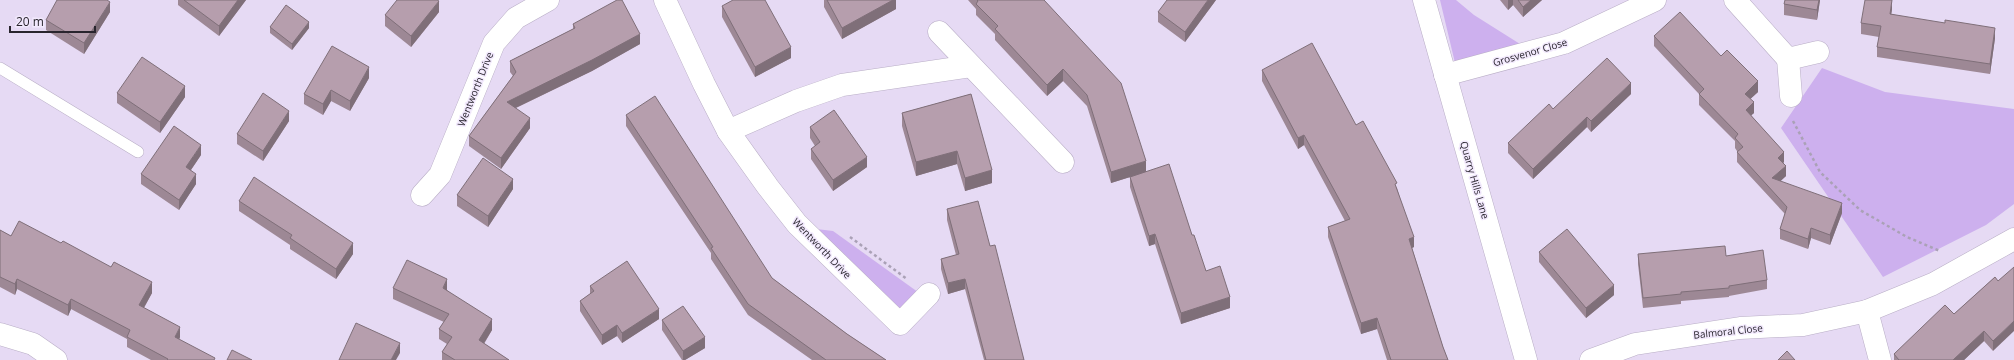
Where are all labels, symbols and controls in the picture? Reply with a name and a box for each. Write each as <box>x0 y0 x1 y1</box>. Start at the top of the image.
scale bar <box>10 8 95 34</box>
text: 20 m <box>16 13 44 30</box>
street label: Grosvenor Close <box>1491 35 1569 69</box>
street label: Wentworth Drive <box>454 49 496 128</box>
street label: Quarry Hills Lane <box>1457 140 1493 221</box>
street label: Wentworth Drive <box>789 215 855 282</box>
street label: Balmoral Close <box>1693 320 1764 342</box>

